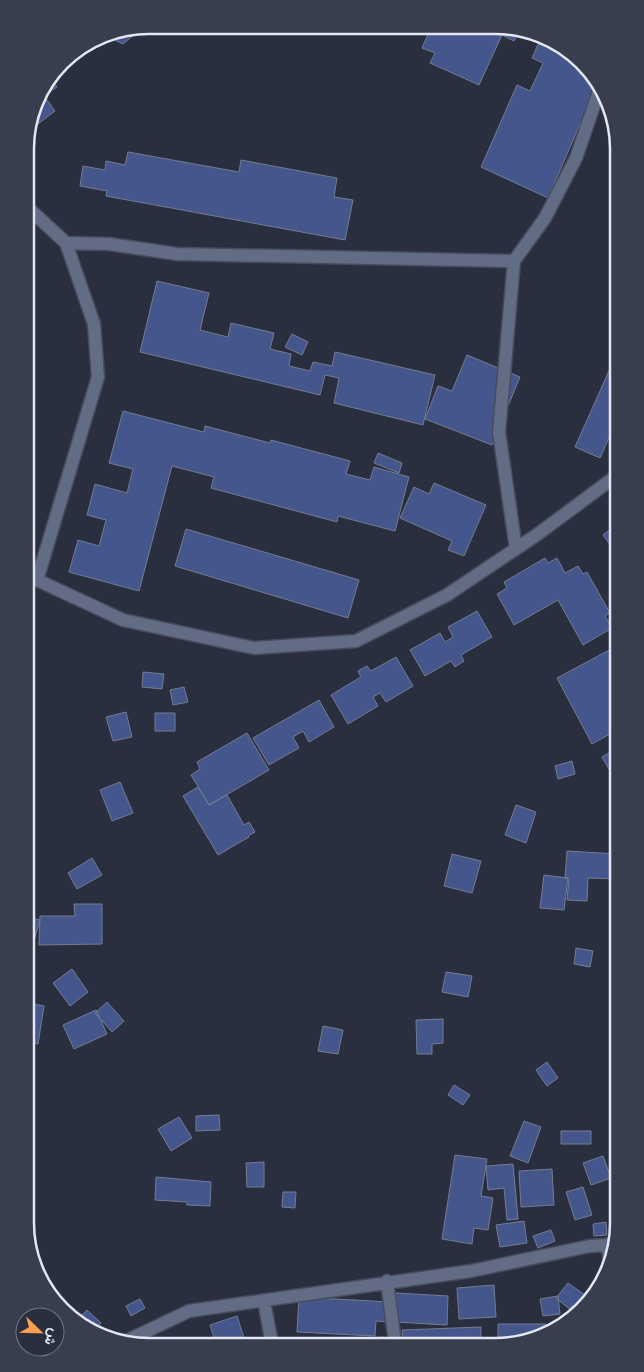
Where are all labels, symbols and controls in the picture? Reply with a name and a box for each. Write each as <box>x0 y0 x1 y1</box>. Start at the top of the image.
north arrow <box>15 1307 65 1357</box>
text: ش <box>40 1326 64 1348</box>

